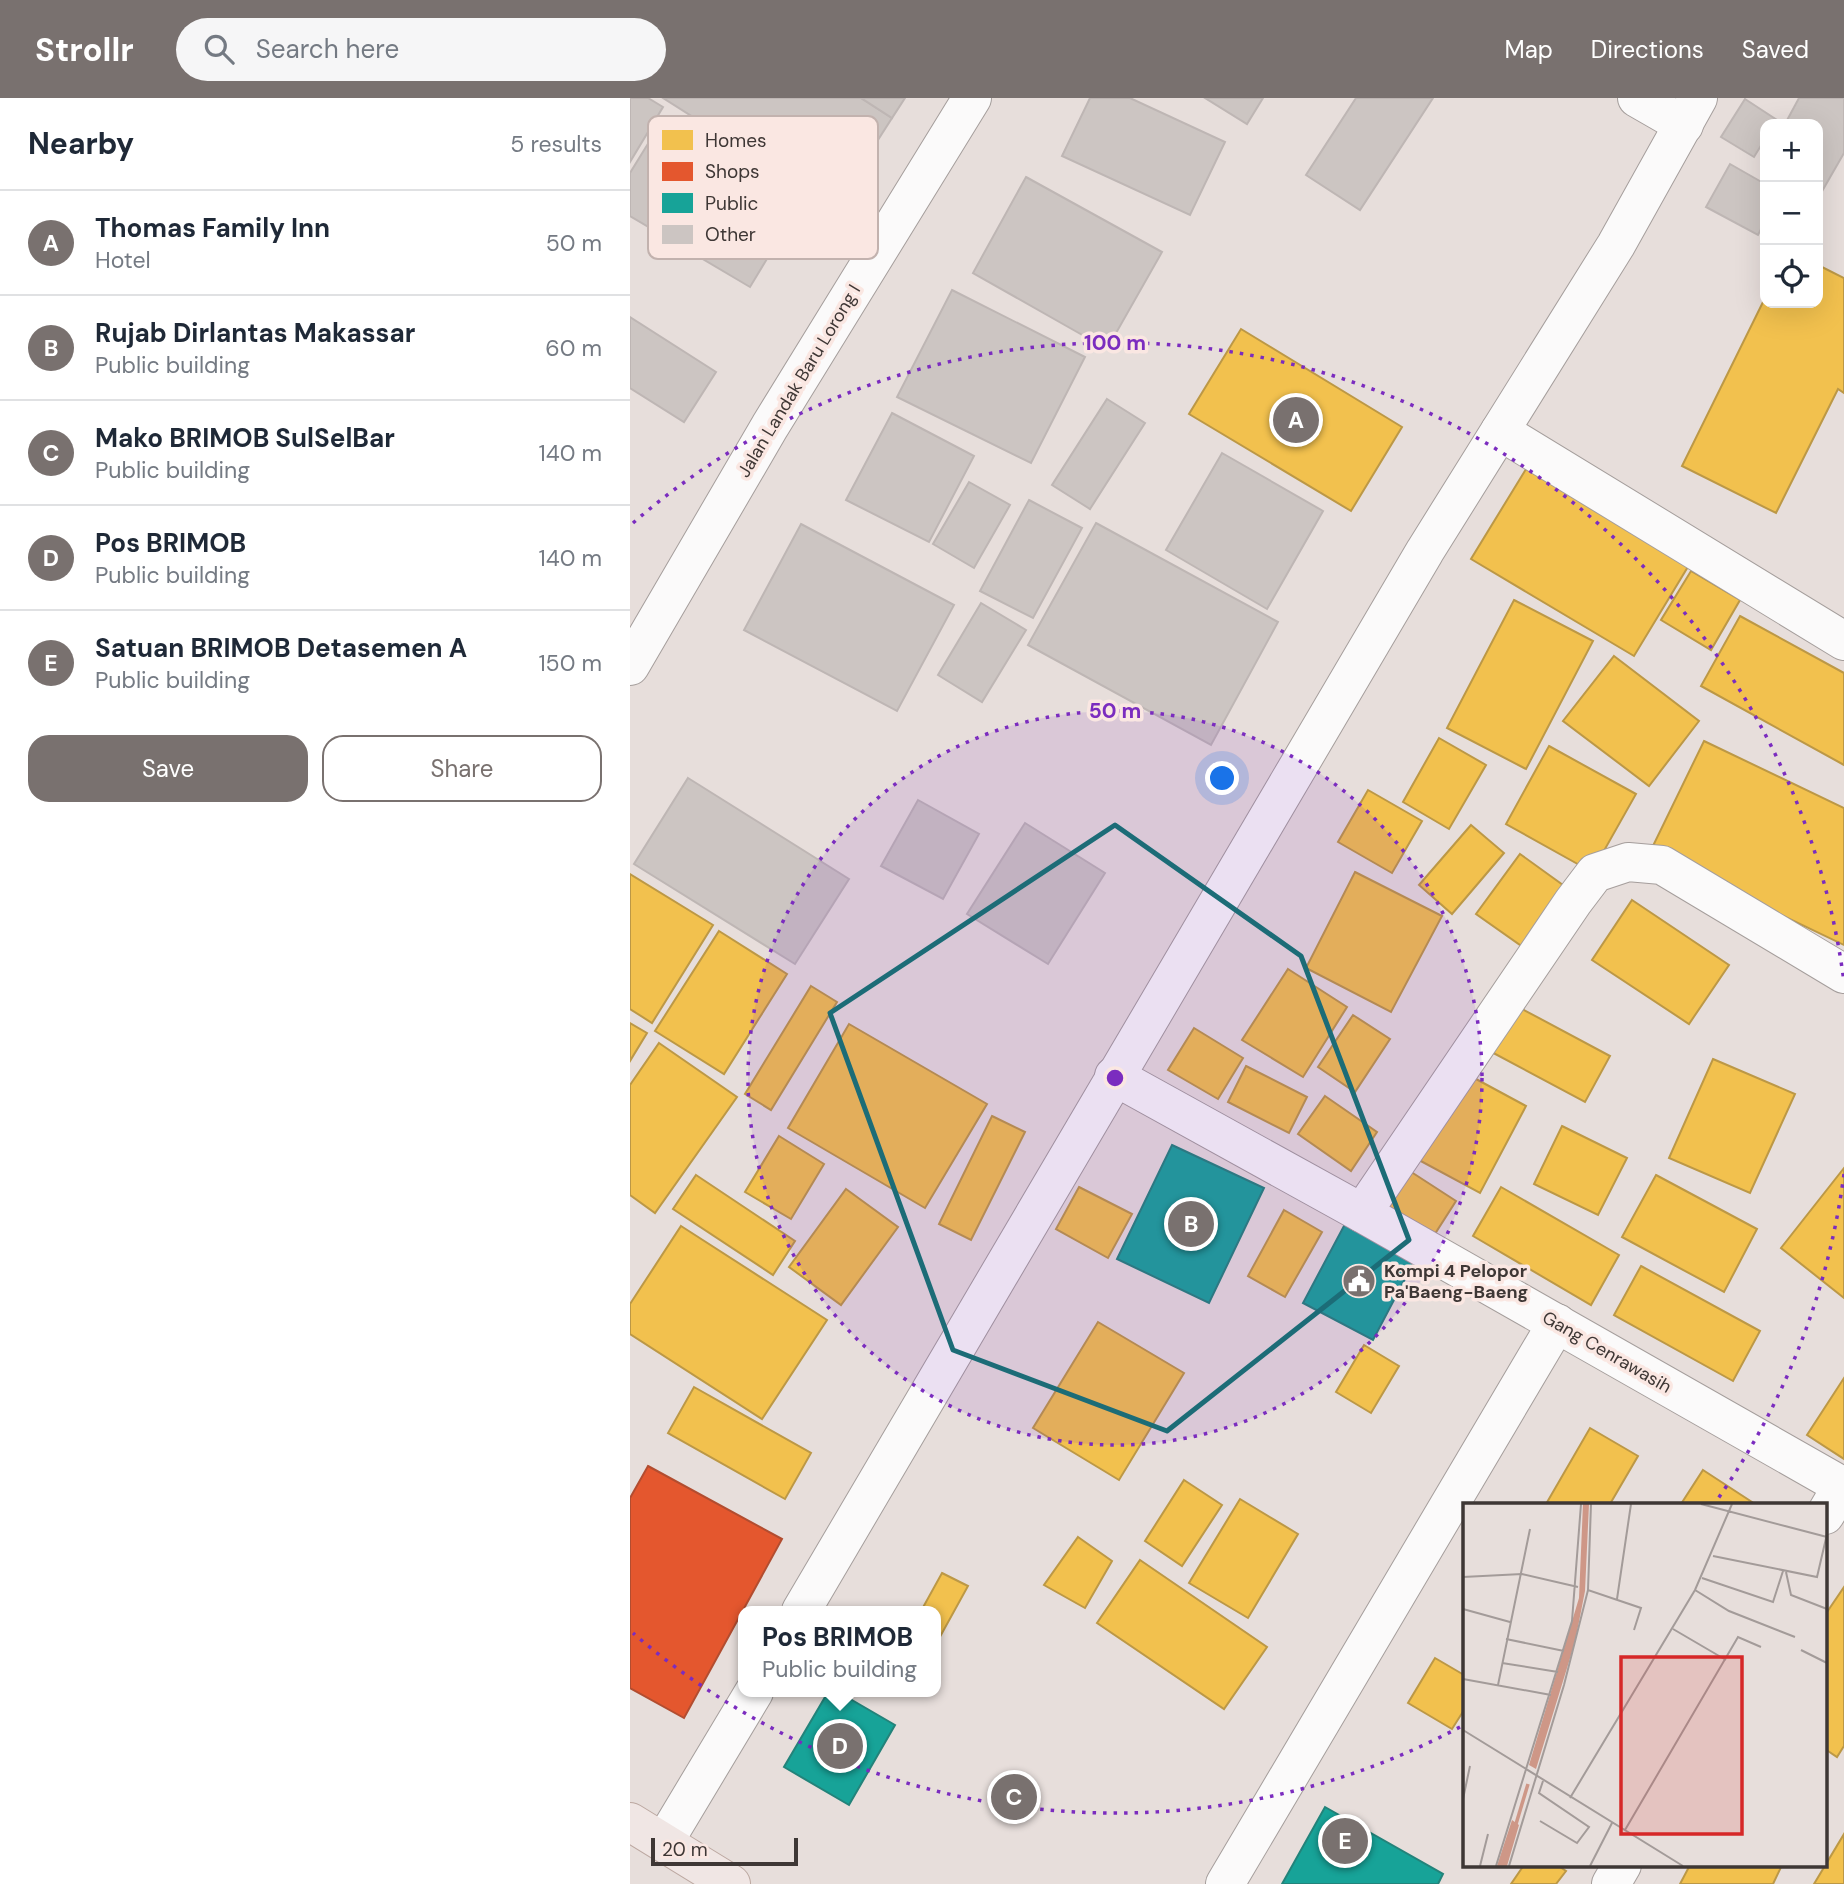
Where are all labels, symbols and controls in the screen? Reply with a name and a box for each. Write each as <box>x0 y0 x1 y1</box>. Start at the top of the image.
search box <box>176 18 666 81</box>
text: Strollr <box>35 28 134 71</box>
icon: search <box>200 30 238 68</box>
text: Search here <box>256 32 399 66</box>
text: Map <box>1505 34 1553 65</box>
text: Directions <box>1591 34 1704 65</box>
text: Saved <box>1742 34 1809 65</box>
legend <box>648 116 878 259</box>
map controls <box>1760 119 1823 308</box>
button: + <box>1760 119 1823 182</box>
text: Nearby <box>28 124 134 163</box>
text: Homes <box>705 128 766 153</box>
text: 5 results <box>510 129 602 159</box>
text: Shops <box>705 159 760 184</box>
button: − <box>1760 182 1823 245</box>
text: Public <box>705 191 758 216</box>
text: Thomas Family Inn <box>95 211 330 245</box>
text: Other <box>705 222 756 247</box>
text: A <box>43 228 59 258</box>
text: 50 m <box>546 228 602 258</box>
text: Hotel <box>95 245 151 275</box>
button: locate <box>1760 245 1823 308</box>
street label: Jalan Landak Baru Lorong I <box>732 280 866 482</box>
text: Rujab Dirlantas Makassar <box>95 316 415 350</box>
text: 100 m <box>1084 329 1146 357</box>
text: B <box>44 333 58 363</box>
text: 60 m <box>545 333 602 363</box>
text: Public building <box>95 350 250 380</box>
pin: A <box>1273 394 1319 446</box>
text: Mako BRIMOB SulSelBar <box>95 421 395 455</box>
text: C <box>43 438 59 468</box>
text: 140 m <box>539 438 602 468</box>
text: Public building <box>95 455 250 485</box>
text: Pos BRIMOB <box>95 526 246 560</box>
text: D <box>43 543 59 573</box>
text: 140 m <box>539 543 602 573</box>
text: Public building <box>95 560 250 590</box>
text: Satuan BRIMOB Detasemen A <box>95 631 467 665</box>
text: E <box>44 648 58 678</box>
text: 150 m <box>538 648 602 678</box>
text: Public building <box>95 665 250 695</box>
text: 50 m <box>1089 697 1141 725</box>
button: Save <box>28 735 308 802</box>
button: Share <box>322 735 602 802</box>
your location <box>1205 761 1239 795</box>
centre of rings <box>1103 1066 1127 1090</box>
pin: B <box>1168 1198 1214 1250</box>
place label: Kompi 4 Pelopor Pa'Baeng-Baeng <box>1384 1259 1528 1304</box>
public building icon: Kompi 4 Pelopor Pa'Baeng-Baeng <box>1340 1262 1378 1300</box>
street label: Gang Cenrawasih <box>1538 1305 1676 1399</box>
inset map <box>1463 1503 1826 1867</box>
popup <box>738 1606 941 1697</box>
text: Pos BRIMOB <box>762 1620 913 1654</box>
text: Public building <box>762 1654 917 1684</box>
pin: D <box>817 1720 863 1772</box>
pin: C <box>991 1771 1037 1823</box>
pin: E <box>1322 1815 1368 1867</box>
scale bar <box>651 1835 798 1867</box>
text: 20 m <box>662 1837 708 1862</box>

